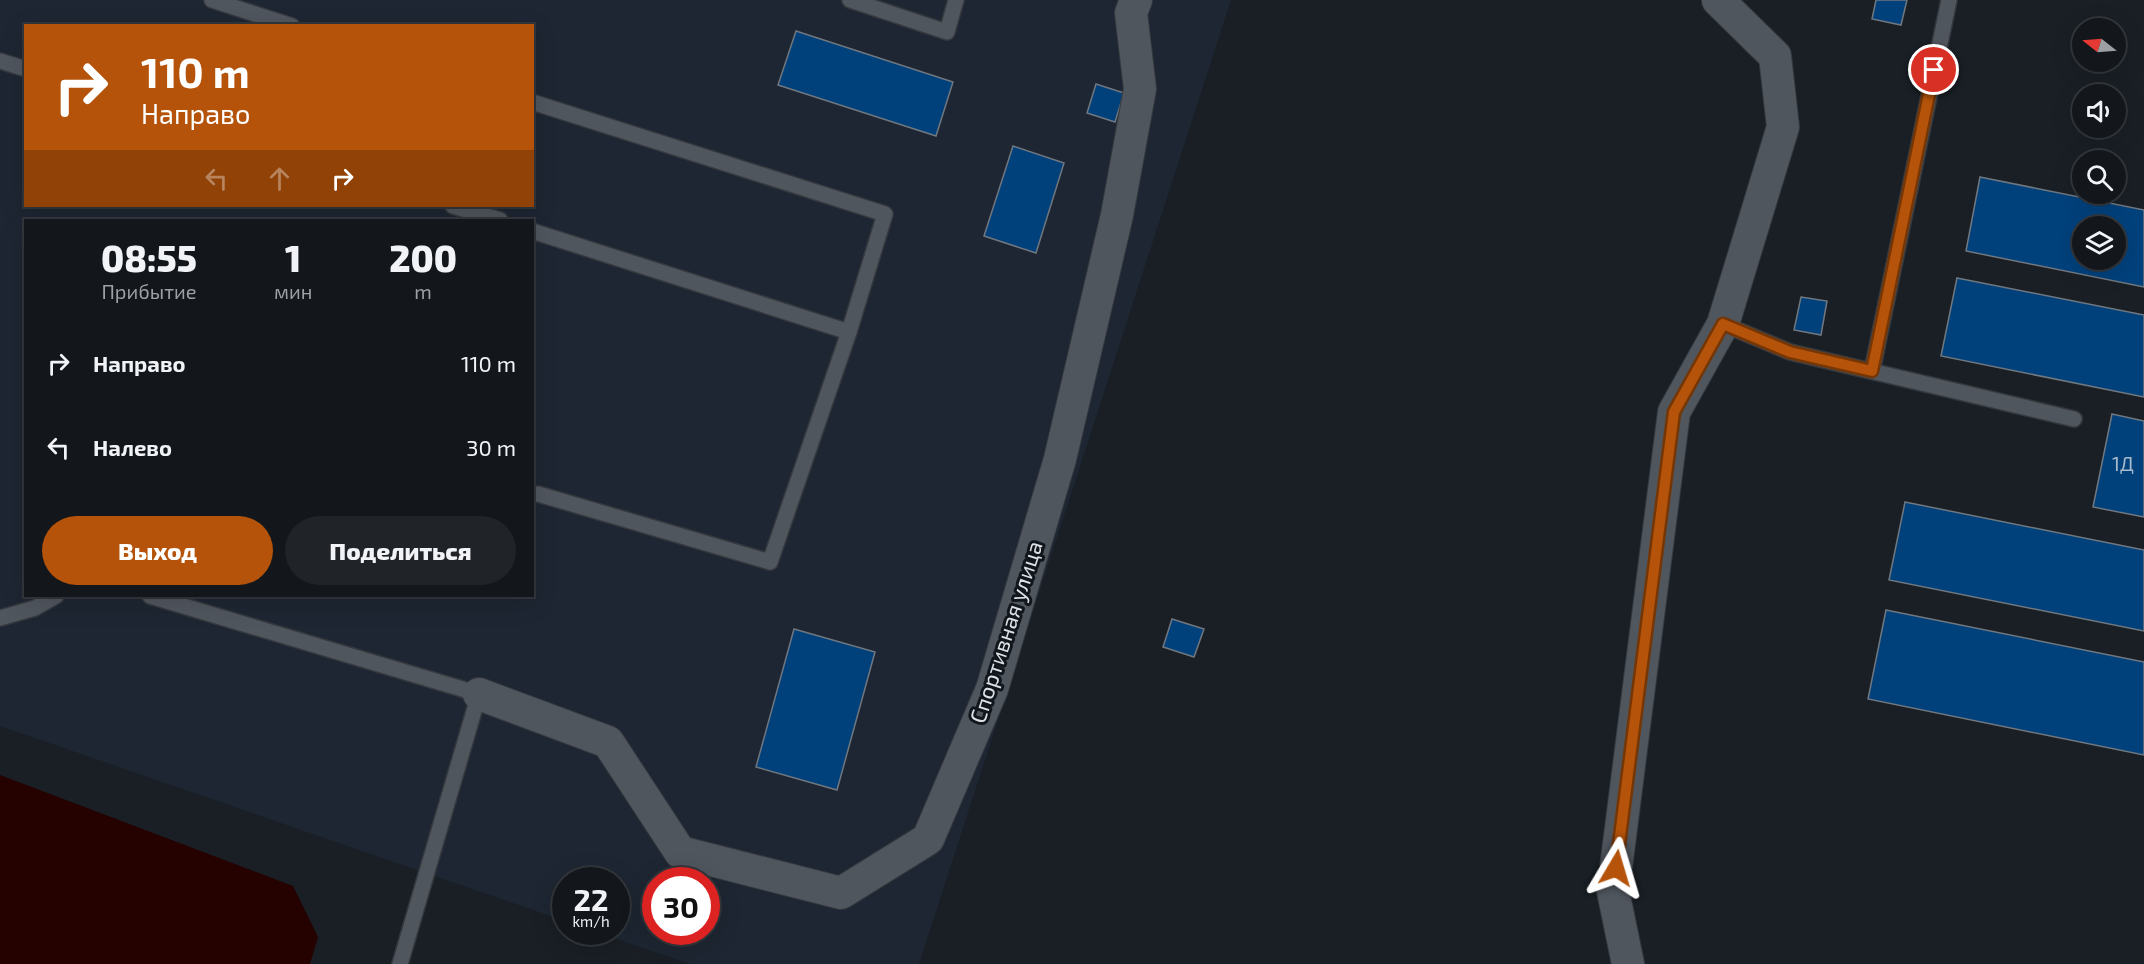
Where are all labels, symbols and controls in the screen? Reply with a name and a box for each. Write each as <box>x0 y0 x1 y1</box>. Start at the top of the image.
north arrow <box>2072 18 2126 72</box>
map controls <box>2072 18 2126 270</box>
pin <box>1908 44 1959 95</box>
text: 110 m <box>141 46 250 96</box>
icon: right <box>42 48 120 126</box>
icon: arrive <box>1917 53 1950 86</box>
button: sound <box>2072 84 2126 138</box>
text: Направо <box>141 97 250 129</box>
button: search <box>2072 150 2126 204</box>
icon: left <box>200 162 233 195</box>
icon: ahead <box>263 162 296 195</box>
icon: right <box>326 162 359 195</box>
button: layers <box>2072 216 2126 270</box>
text: 08:55 <box>101 236 197 279</box>
text: 1 <box>285 236 301 279</box>
text: 200 <box>389 236 457 279</box>
text: Прибытие <box>101 279 196 303</box>
text: мин <box>274 279 312 303</box>
text: m <box>414 279 432 303</box>
icon: right <box>42 347 75 380</box>
text: Направо <box>93 350 186 376</box>
text: 110 m <box>461 350 516 376</box>
icon: left <box>42 431 75 464</box>
text: Налево <box>93 434 172 460</box>
text: 30 m <box>466 434 516 460</box>
house number: 1Д <box>2112 451 2134 475</box>
button: Выход <box>42 516 273 585</box>
button: Поделиться <box>285 516 516 585</box>
street label: Спортивная улица <box>963 537 1048 726</box>
position arrow <box>1584 836 1648 900</box>
speed limit sign: 30 <box>642 867 720 945</box>
text: 22 <box>574 881 608 917</box>
text: km/h <box>572 912 610 930</box>

